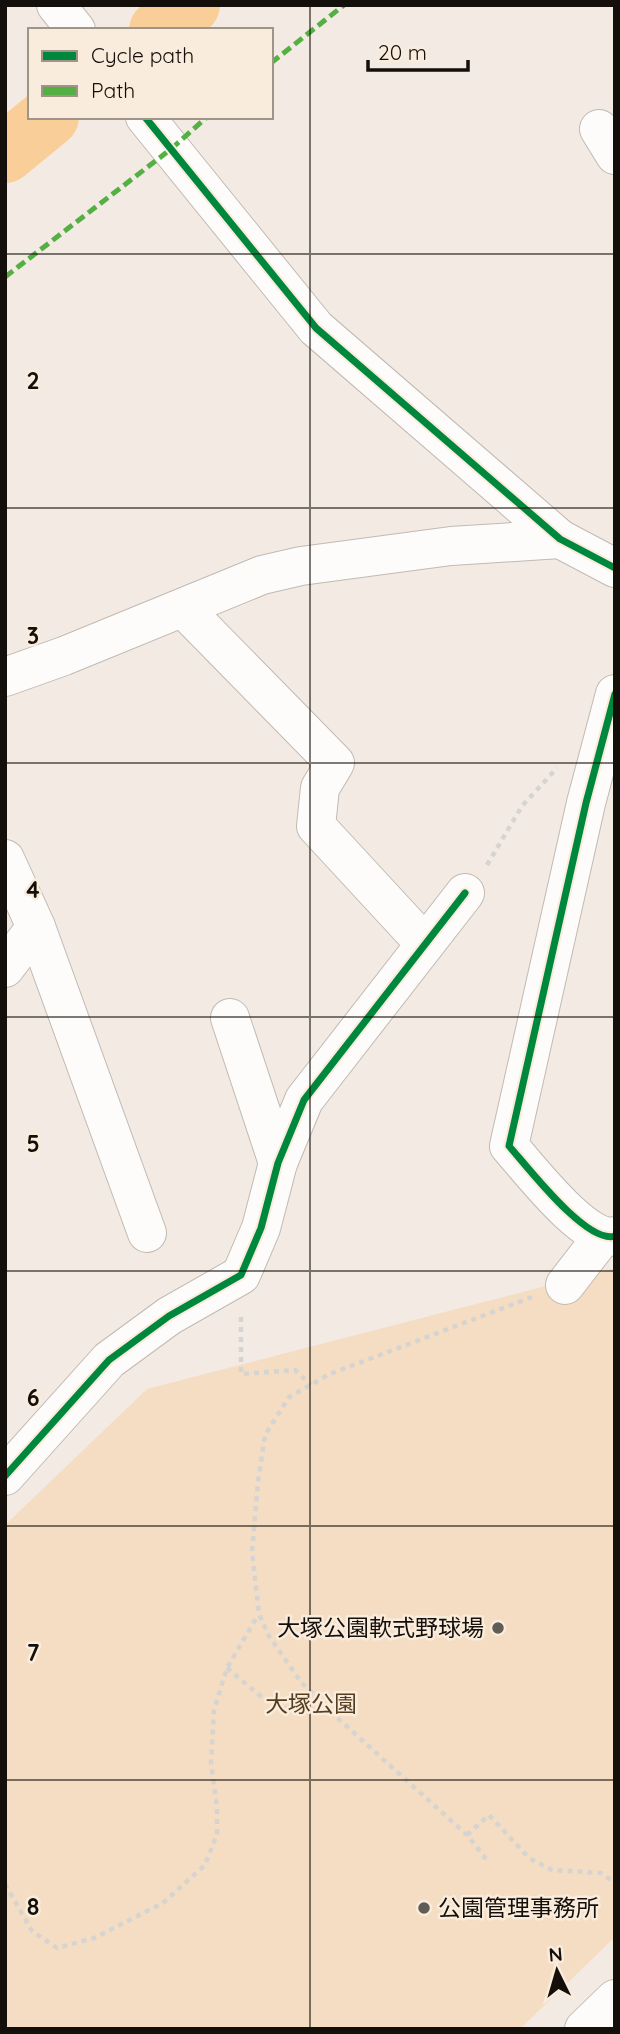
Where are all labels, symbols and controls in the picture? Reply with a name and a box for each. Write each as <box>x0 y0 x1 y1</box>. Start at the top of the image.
legend <box>28 28 273 119</box>
scale bar <box>368 28 468 72</box>
text: 20 m <box>378 39 427 65</box>
text: Cycle path <box>91 42 194 68</box>
text: Path <box>91 77 135 103</box>
text: 2 <box>26 366 40 395</box>
text: 3 <box>27 621 39 650</box>
text: 4 <box>26 875 40 904</box>
text: 5 <box>26 1129 40 1158</box>
text: 6 <box>27 1383 39 1412</box>
place label: 大塚公園軟式野球場 <box>277 1613 484 1642</box>
marker: 大塚公園軟式野球場 <box>490 1620 506 1636</box>
text: 7 <box>27 1638 40 1667</box>
park label: 大塚公園 <box>265 1689 357 1718</box>
text: 8 <box>27 1892 39 1921</box>
place label: 公園管理事務所 <box>438 1893 599 1922</box>
marker: 公園管理事務所 <box>416 1900 432 1916</box>
north arrow <box>522 1936 592 2006</box>
text: N <box>548 1942 564 1967</box>

